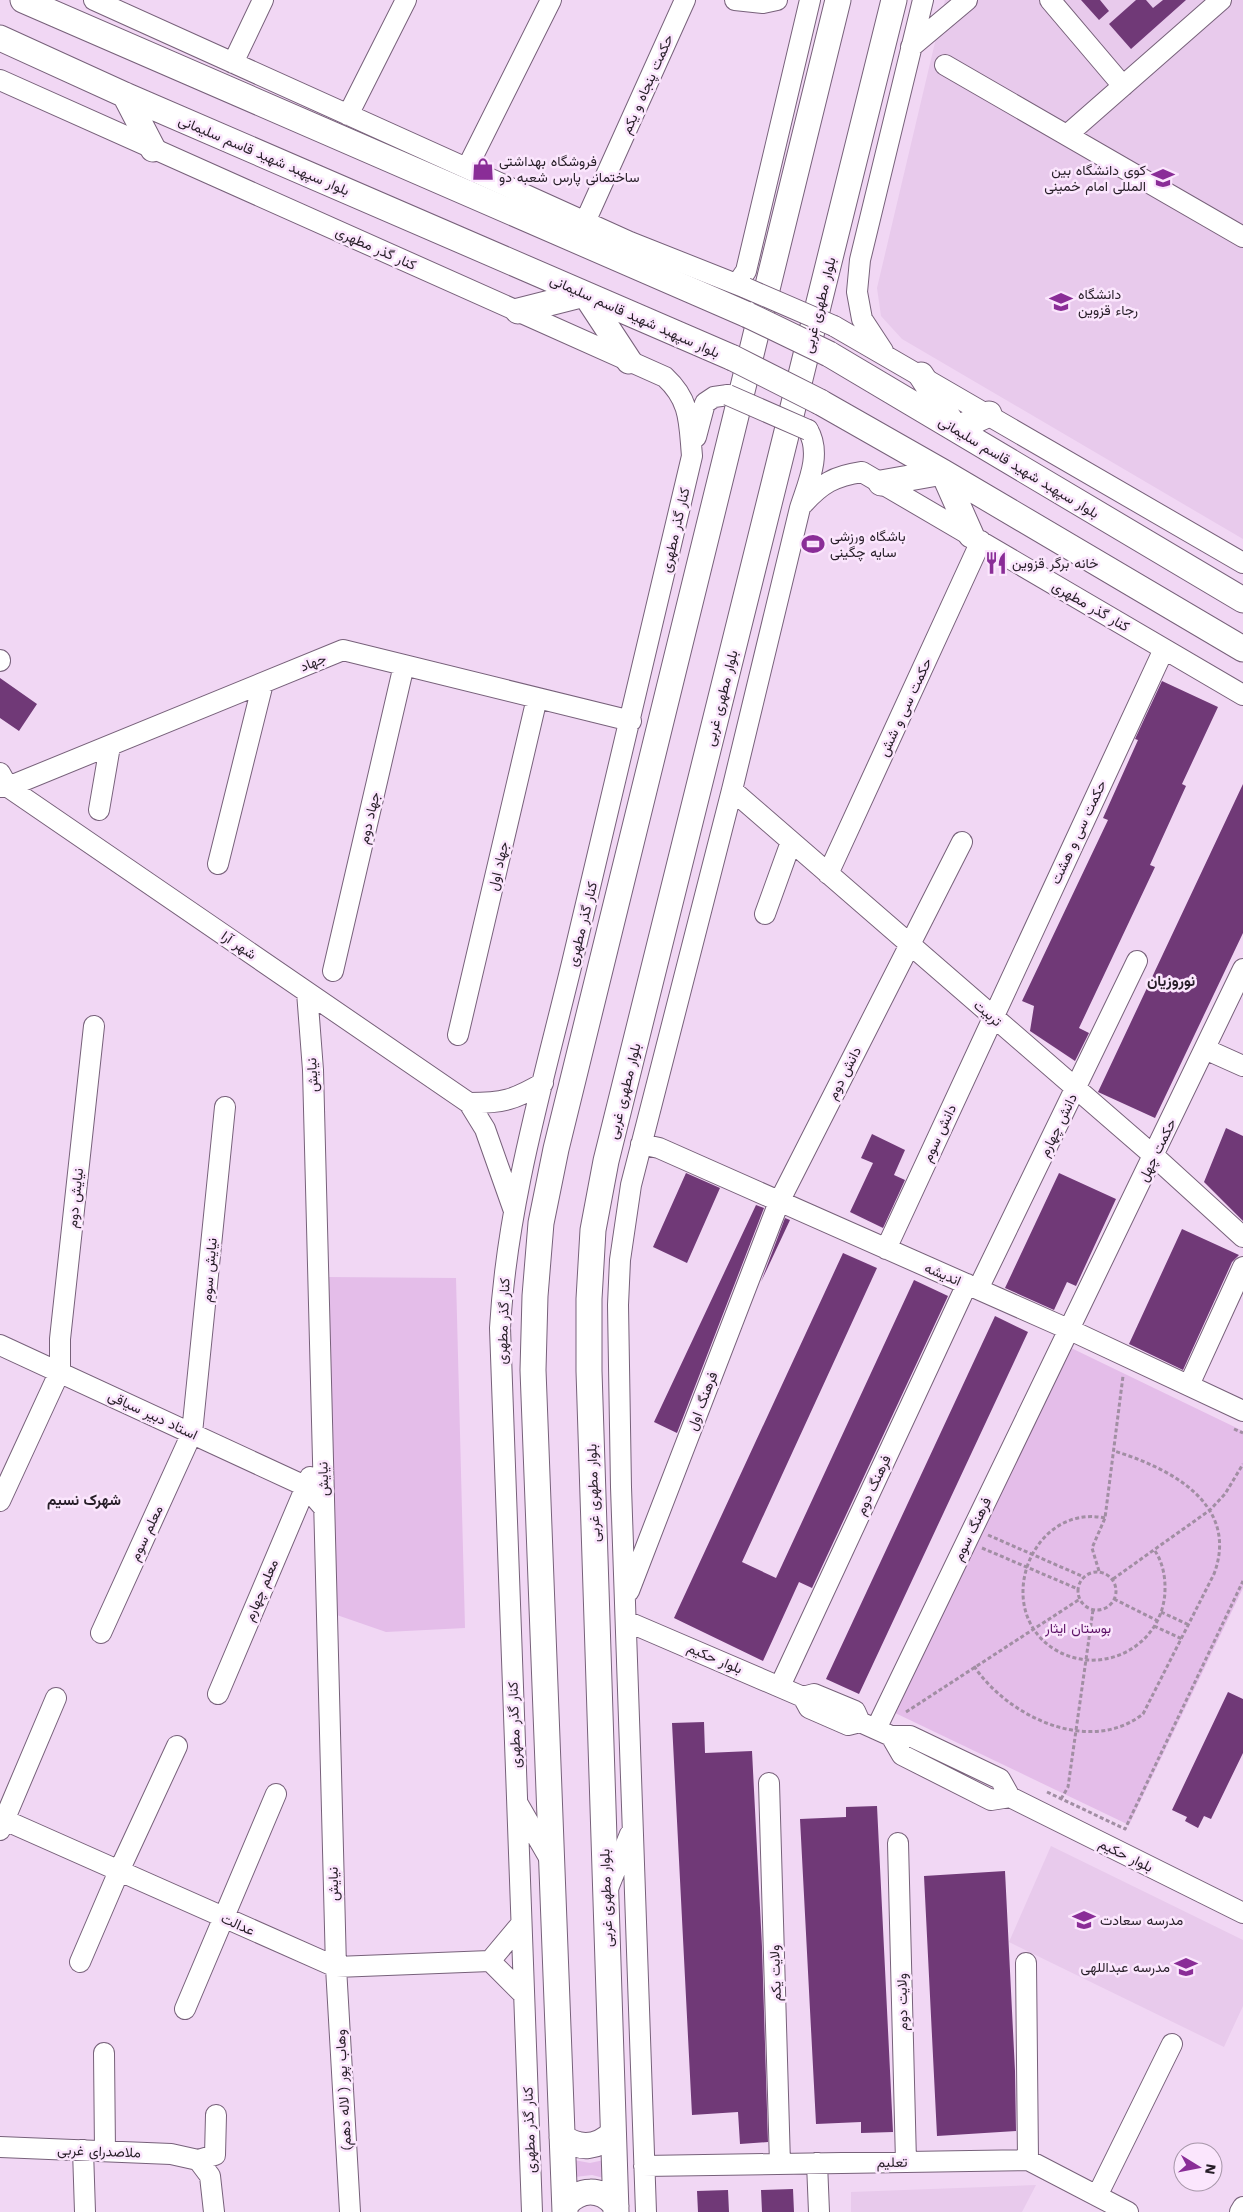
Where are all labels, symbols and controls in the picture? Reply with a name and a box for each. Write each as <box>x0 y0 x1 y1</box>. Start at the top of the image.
street label: حکمت پنجاه و یکم <box>618 32 678 137</box>
street label: بلوار سپهبد شهید قاسم سلیمانی <box>175 112 352 200</box>
place label: فروشگاه بهداشتی ساختمانی پارس شعبه دو <box>499 153 640 187</box>
shop icon: فروشگاه بهداشتی ساختمانی پارس شعبه دو <box>470 156 496 182</box>
place label: کوی دانشگاه بین المللی امام خمینی <box>1044 162 1146 195</box>
school or university icon: کوی دانشگاه بین المللی امام خمینی <box>1150 165 1176 191</box>
street label: کنار گذر مطهری <box>333 223 419 274</box>
street label: بلوار مطهری غربی <box>799 255 840 355</box>
street label: بلوار سپهبد شهید قاسم سلیمانی <box>547 271 722 363</box>
place label: دانشگاه رجاء قزوین <box>1078 286 1138 319</box>
school or university icon: دانشگاه رجاء قزوین <box>1048 289 1074 315</box>
street label: بلوار سپهبد شهید قاسم سلیمانی <box>935 413 1102 523</box>
street label: کنار گذر مطهری <box>657 486 694 574</box>
place label: باشگاه ورزشى سايه چگينى <box>830 528 906 562</box>
sports icon: باشگاه ورزشى سايه چگينى <box>800 531 826 557</box>
restaurant icon: خانه برگر قزوین <box>983 550 1009 576</box>
place label: خانه برگر قزوین <box>1012 555 1098 572</box>
street label: کنار گذر مطهری <box>1049 577 1132 635</box>
street label: بلوار مطهری غربی <box>701 648 742 748</box>
street label: جهاد <box>298 650 329 675</box>
street label: حکمت سی و شش <box>875 655 936 759</box>
street label: حکمت سی و هشت <box>1047 778 1110 887</box>
street label: جهاد دوم <box>355 791 384 846</box>
street label: جهاد اول <box>485 840 513 893</box>
street label: کنار گذر مطهری <box>564 880 601 968</box>
street label: شهر آرا <box>218 928 259 963</box>
district label: نوروزیان <box>1147 972 1195 990</box>
street label: تربیت <box>970 997 1005 1030</box>
street label: بلوار مطهری غربی <box>604 1041 645 1141</box>
street label: دانش دوم <box>824 1044 865 1103</box>
street label: نيايش <box>303 1057 322 1093</box>
street label: دانش چهارم <box>1036 1091 1082 1160</box>
street label: دانش سوم <box>919 1101 960 1165</box>
street label: حکمت چهل <box>1135 1116 1181 1185</box>
street label: نیایش دوم <box>64 1167 87 1229</box>
street label: نیایش سوم <box>198 1237 221 1303</box>
street label: اندیشه <box>922 1259 964 1289</box>
street label: کنار گذر مطهری <box>493 1277 514 1365</box>
street label: فرهنگ اول <box>684 1369 722 1433</box>
street label: استاد دبیر سیاقی <box>105 1387 200 1444</box>
street label: بلوار مطهری غربی <box>583 1443 604 1542</box>
street label: فرهنگ دوم <box>852 1452 895 1518</box>
street label: نيايش <box>314 1461 333 1496</box>
district label: شهرک نسیم <box>47 1491 121 1510</box>
street label: فرهنگ سوم <box>950 1495 995 1564</box>
street label: معلم سوم <box>126 1503 167 1564</box>
street label: معلم چهارم <box>241 1557 283 1624</box>
park label: بوستان ایثار <box>1044 1620 1111 1637</box>
street label: بلوار حکیم <box>685 1639 745 1678</box>
street label: کنار گذر مطهری <box>504 1681 525 1769</box>
street label: بلوار حکیم <box>1096 1835 1156 1876</box>
street label: بلوار مطهری غربی <box>596 1848 617 1947</box>
street label: نيايش <box>325 1867 342 1901</box>
school or university icon: مدرسه سعادت <box>1071 1907 1097 1933</box>
street label: عدالت <box>219 1910 257 1938</box>
place label: مدرسه سعادت <box>1100 1912 1183 1929</box>
street label: ولایت یکم <box>766 1944 785 2002</box>
school or university icon: مدرسه عبداللهی <box>1173 1954 1199 1980</box>
place label: مدرسه عبداللهی <box>1080 1959 1170 1976</box>
street label: ولایت دوم <box>893 1973 912 2031</box>
street label: وهاب پور ( لاله دهم) <box>332 2029 356 2151</box>
street label: کنار گذر مطهری <box>519 2086 540 2174</box>
street label: ملاصدرای غربی <box>57 2142 141 2161</box>
north arrow <box>1173 2142 1223 2192</box>
street label: تعلیم <box>877 2154 908 2171</box>
text: N <box>1202 2163 1220 2176</box>

